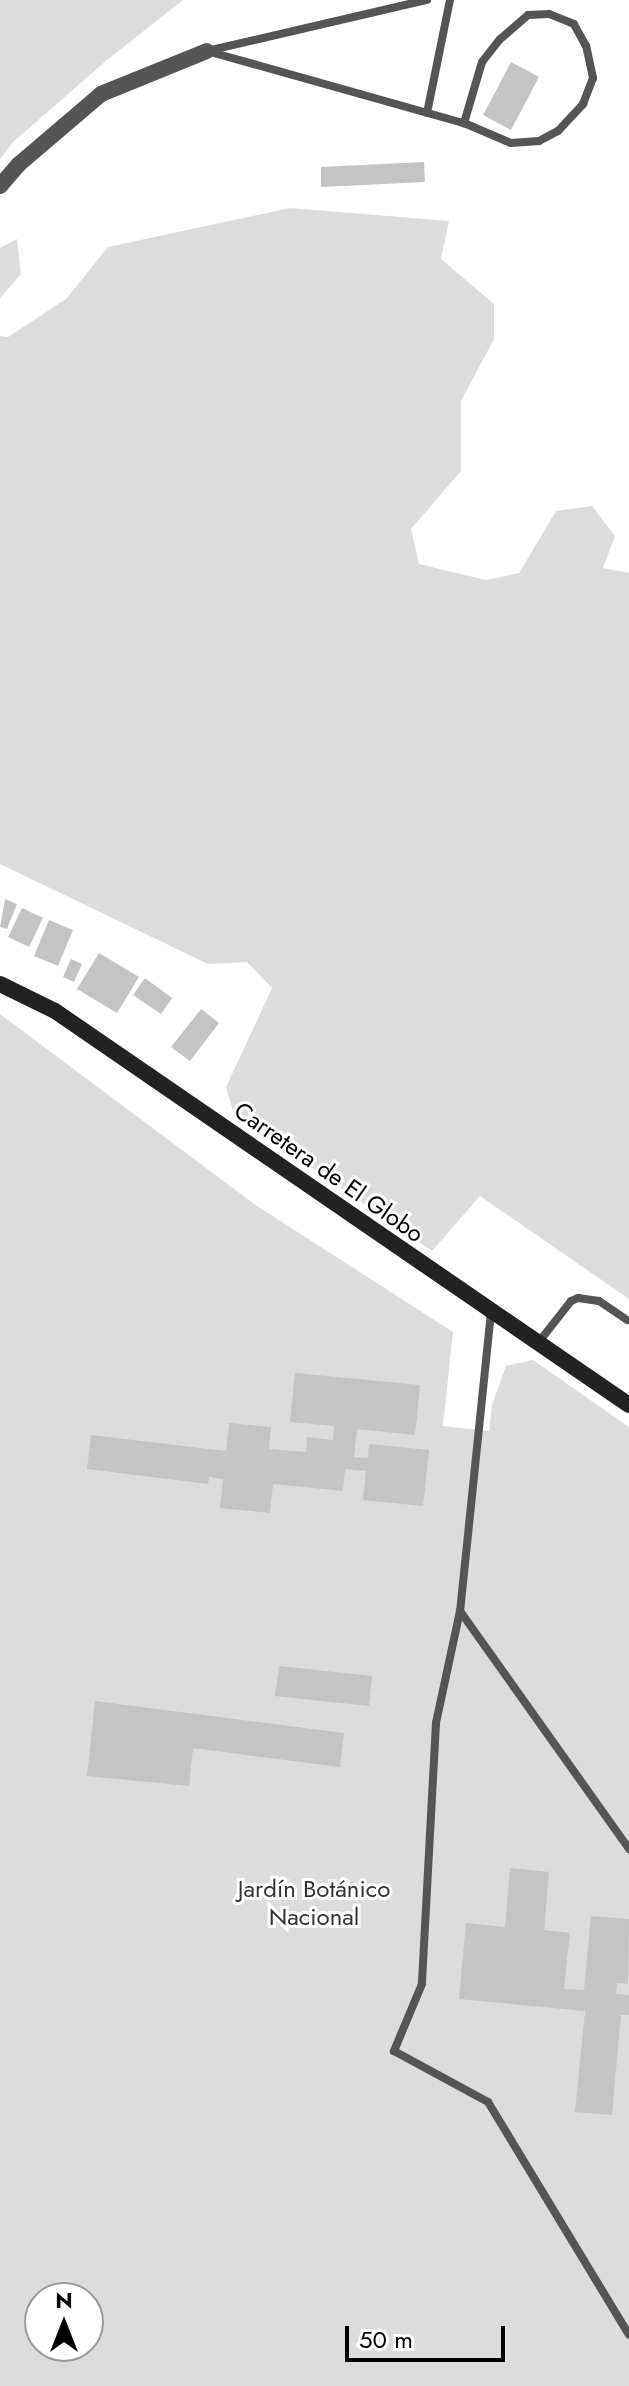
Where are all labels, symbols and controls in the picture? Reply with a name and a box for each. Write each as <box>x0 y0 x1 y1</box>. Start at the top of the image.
street label: Carretera de El Globo <box>229 1096 429 1248</box>
park label: Jardín Botánico Nacional <box>238 1875 390 1931</box>
north arrow <box>24 2282 104 2362</box>
text: N <box>55 2284 73 2316</box>
scale bar <box>349 2310 509 2360</box>
text: 50 m <box>359 2322 413 2357</box>

